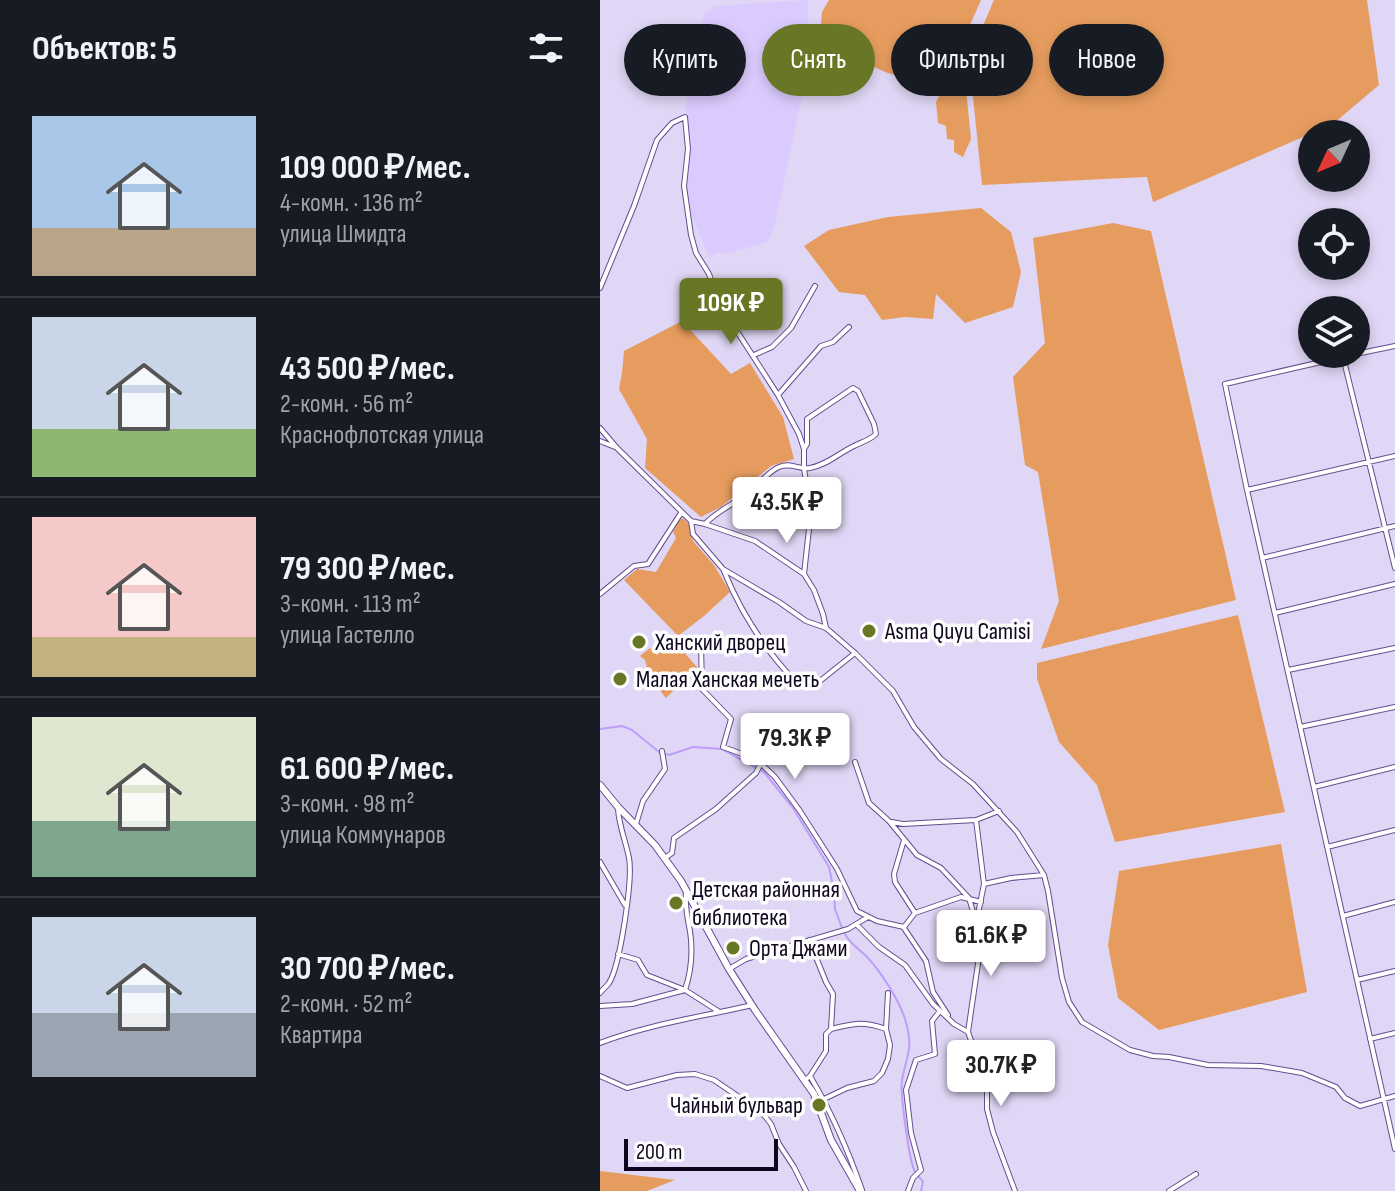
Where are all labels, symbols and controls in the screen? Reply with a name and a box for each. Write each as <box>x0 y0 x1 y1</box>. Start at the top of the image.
chip: Купить <box>624 24 746 96</box>
chip: Снять <box>762 24 875 96</box>
chip: Фильтры <box>891 24 1033 96</box>
chip: Новое <box>1049 24 1164 96</box>
icon: filters <box>524 26 568 70</box>
text: Объектов: 5 <box>32 28 177 69</box>
north arrow <box>1298 120 1370 192</box>
map controls <box>1298 120 1370 368</box>
text: 109 000 ₽/мес. <box>280 147 470 188</box>
icon: home <box>96 148 192 244</box>
text: 4-комн. · 136 m² <box>280 188 423 219</box>
button: locate <box>1298 208 1370 280</box>
text: улица Шмидта <box>280 219 407 250</box>
pin: 109K ₽ <box>666 278 796 346</box>
text: 109K ₽ <box>698 288 764 319</box>
button: layers <box>1298 296 1370 368</box>
text: 43 500 ₽/мес. <box>280 348 455 389</box>
icon: home <box>96 349 192 445</box>
text: 2-комн. · 56 m² <box>280 389 413 420</box>
text: Краснофлотская улица <box>280 420 484 451</box>
pin: 43.5K ₽ <box>713 477 861 545</box>
text: 43.5K ₽ <box>750 487 824 518</box>
text: 79 300 ₽/мес. <box>280 548 455 589</box>
icon: home <box>96 549 192 645</box>
text: 3-комн. · 113 m² <box>280 589 421 620</box>
place label: Asma Quyu Camisi <box>884 617 1031 646</box>
text: улица Гастелло <box>280 620 415 651</box>
marker: Asma Quyu Camisi <box>860 622 878 640</box>
place label: Ханский дворец <box>654 628 785 657</box>
marker: Ханский дворец <box>630 633 648 651</box>
place label: Малая Ханская мечеть <box>636 665 820 694</box>
marker: Малая Ханская мечеть <box>611 670 629 688</box>
pin: 79.3K ₽ <box>721 713 869 781</box>
text: 79.3K ₽ <box>759 723 831 754</box>
text: 61 600 ₽/мес. <box>280 748 454 789</box>
icon: home <box>96 749 192 845</box>
text: 3-комн. · 98 m² <box>280 789 415 820</box>
text: улица Коммунаров <box>280 820 446 851</box>
place label: Детская районная библиотека <box>692 875 840 932</box>
marker: Детская районная библиотека <box>667 894 685 912</box>
pin: 61.6K ₽ <box>917 910 1065 978</box>
text: 61.6K ₽ <box>955 920 1027 951</box>
place label: Орта Джами <box>749 934 847 963</box>
marker: Орта Джами <box>724 939 742 957</box>
text: 30 700 ₽/мес. <box>280 948 455 989</box>
icon: home <box>96 949 192 1045</box>
text: 2-комн. · 52 m² <box>280 989 413 1020</box>
text: Квартира <box>280 1020 363 1051</box>
pin: 30.7K ₽ <box>927 1040 1075 1108</box>
text: 30.7K ₽ <box>965 1050 1037 1081</box>
place label: Чайный бульвар <box>670 1091 803 1120</box>
marker: Чайный бульвар <box>810 1096 828 1114</box>
scale bar <box>624 1135 778 1171</box>
text: 200 m <box>636 1139 682 1166</box>

